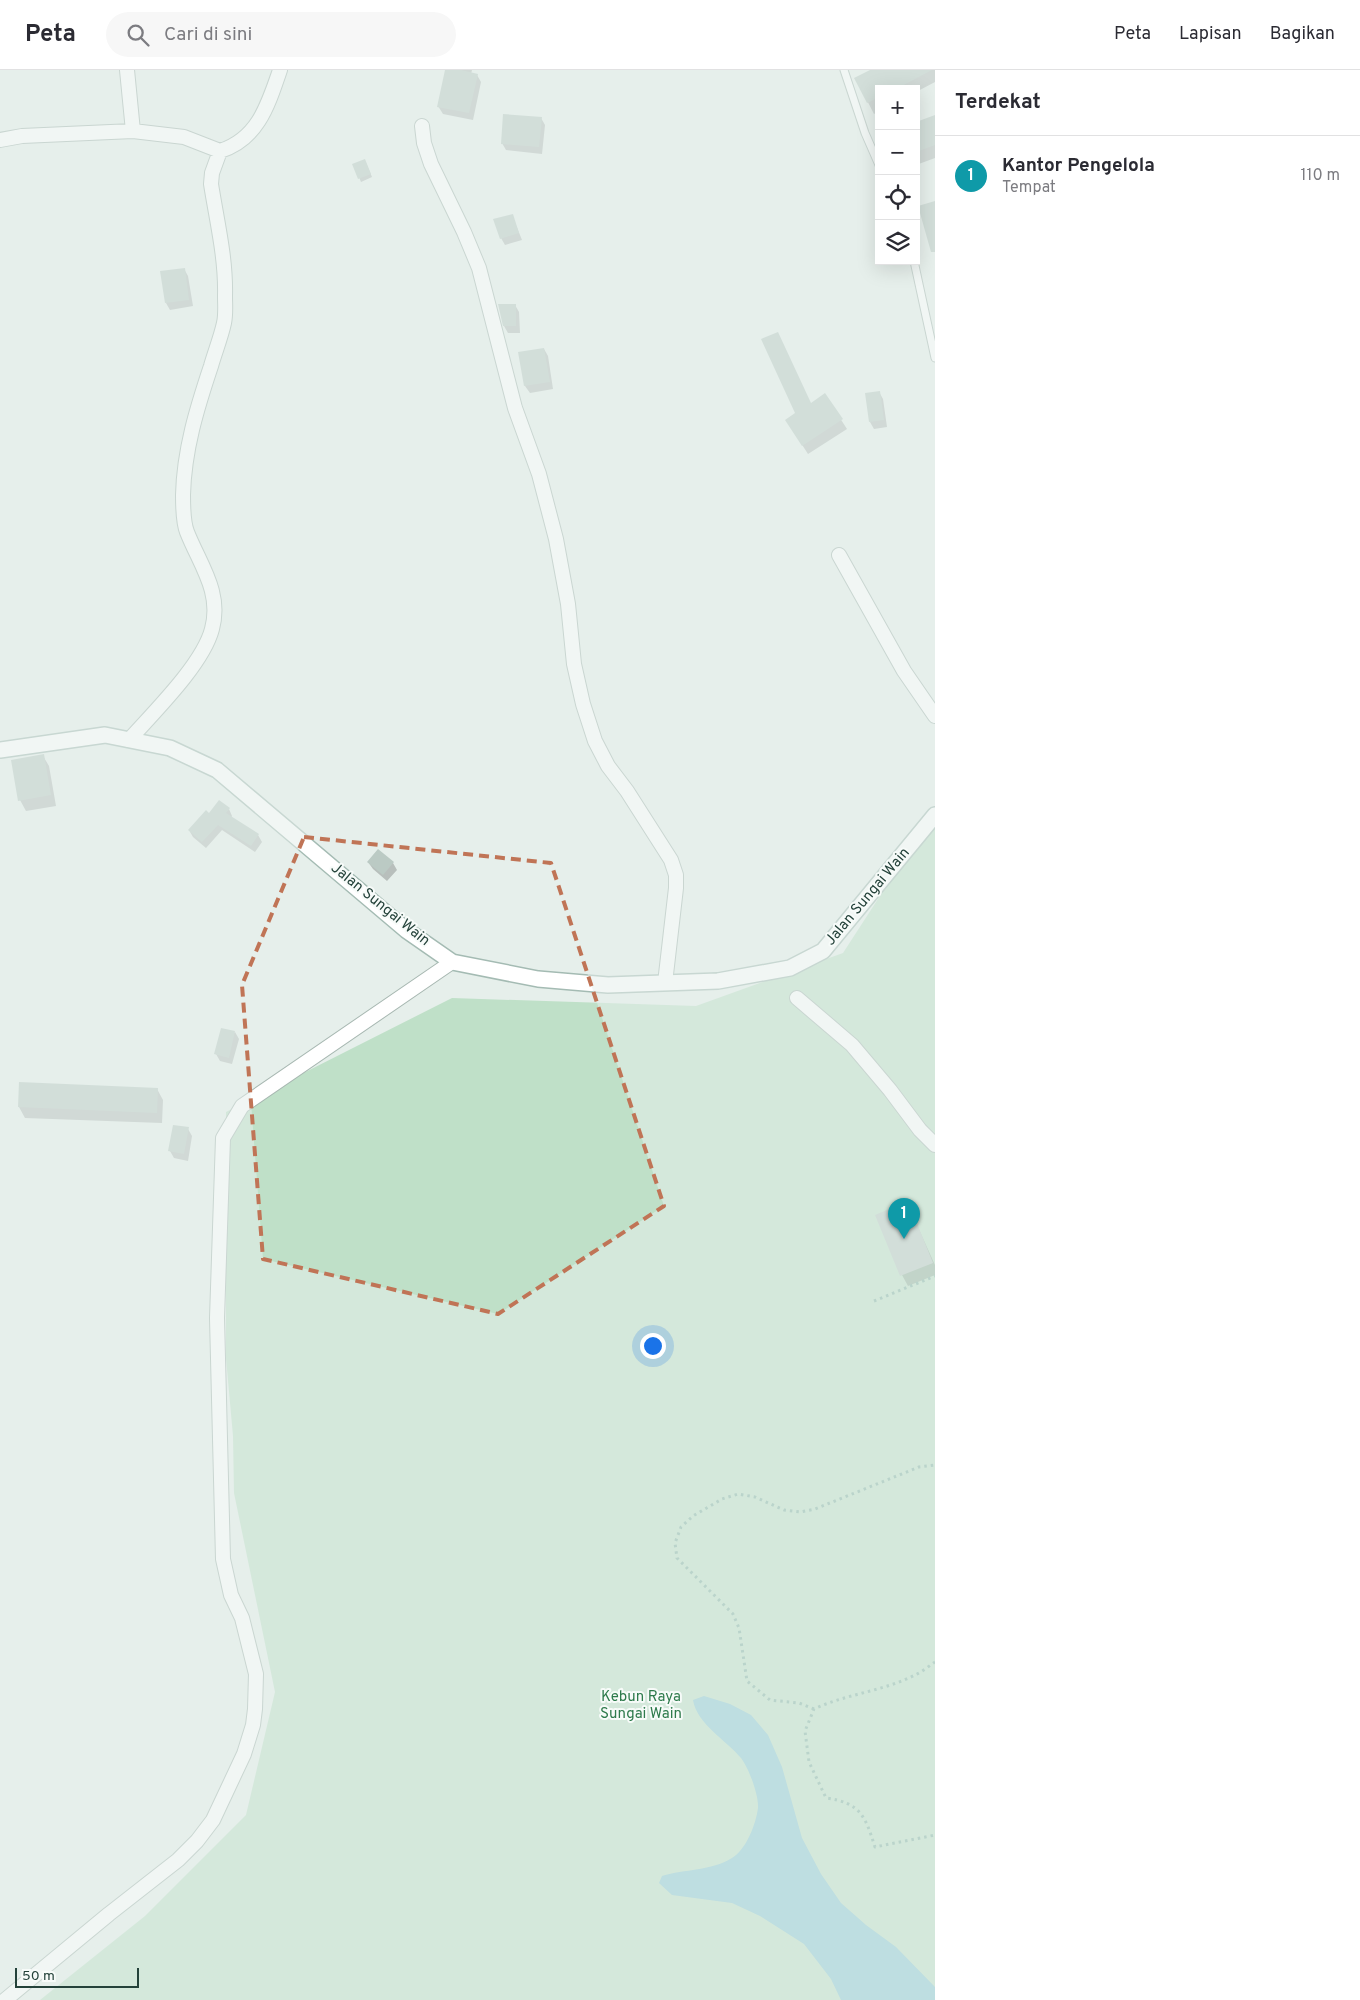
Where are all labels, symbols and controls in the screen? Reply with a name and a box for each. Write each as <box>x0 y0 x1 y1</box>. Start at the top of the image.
search box <box>106 12 456 57</box>
text: Peta <box>25 20 76 50</box>
icon: search <box>124 21 152 49</box>
text: Cari di sini <box>164 23 252 47</box>
text: Peta <box>1114 23 1151 46</box>
text: Lapisan <box>1179 23 1242 46</box>
text: Bagikan <box>1270 23 1335 46</box>
map controls <box>875 85 920 265</box>
button: + <box>875 85 920 130</box>
text: Terdekat <box>955 89 1041 116</box>
button: − <box>875 130 920 175</box>
text: Kantor Pengelola <box>1002 154 1155 178</box>
text: 1 <box>968 166 974 186</box>
text: 110 m <box>1300 166 1340 186</box>
button: locate <box>875 175 920 220</box>
text: Tempat <box>1002 178 1056 198</box>
button: layers <box>875 220 920 265</box>
street label: Jalan Sungai Wain <box>821 844 915 950</box>
street label: Jalan Sungai Wain <box>327 859 433 951</box>
pin: 1 <box>888 1198 920 1239</box>
your location <box>640 1333 666 1359</box>
park label: Kebun Raya Sungai Wain <box>600 1688 682 1724</box>
scale bar <box>15 1965 139 1988</box>
text: 50 m <box>22 1968 55 1985</box>

